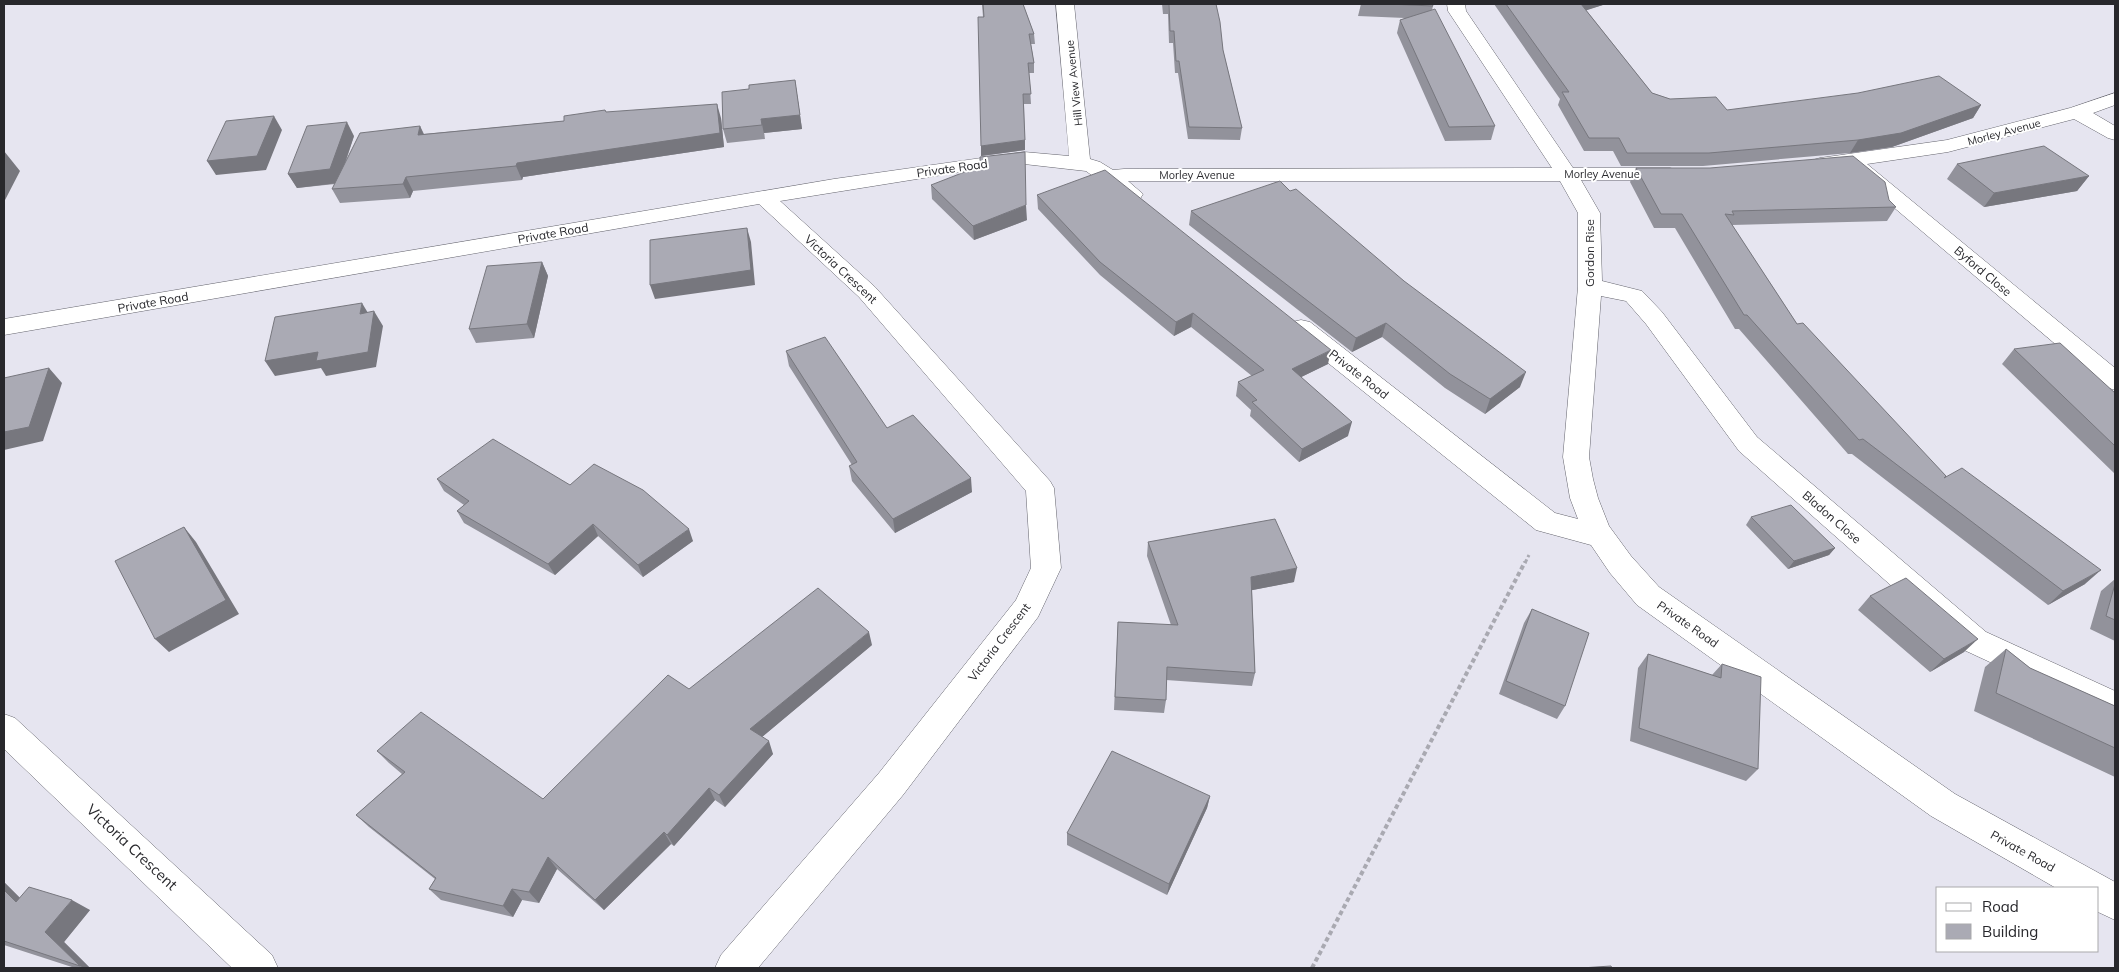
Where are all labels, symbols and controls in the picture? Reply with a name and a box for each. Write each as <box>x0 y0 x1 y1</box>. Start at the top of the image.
street label: Hill View Avenue <box>1063 39 1085 127</box>
street label: Morley Avenue <box>1966 115 2042 149</box>
street label: Private Road <box>916 156 988 180</box>
street label: Morley Avenue <box>1564 167 1640 181</box>
street label: Morley Avenue <box>1159 168 1235 182</box>
street label: Private Road <box>516 219 590 247</box>
street label: Gordon Rise <box>1582 219 1597 287</box>
street label: Victoria Crescent <box>801 231 881 307</box>
street label: Byford Close <box>1951 243 2015 299</box>
street label: Private Road <box>116 288 190 316</box>
street label: Private Road <box>1326 346 1392 402</box>
street label: Bladon Close <box>1800 487 1864 547</box>
street label: Private Road <box>1654 597 1722 651</box>
street label: Victoria Crescent <box>965 600 1033 684</box>
street label: Victoria Crescent <box>82 800 182 894</box>
street label: Private Road <box>1988 827 2058 875</box>
legend <box>1936 887 2099 952</box>
text: Road <box>1982 897 2019 916</box>
text: Building <box>1982 922 2038 941</box>

